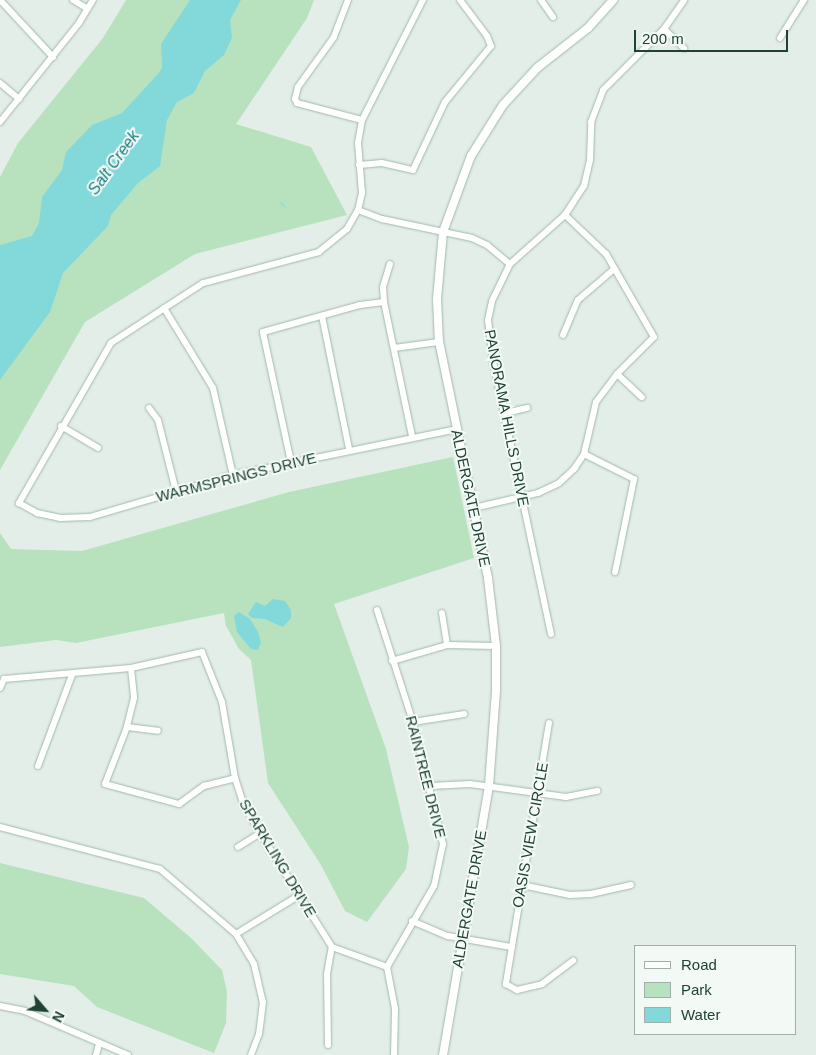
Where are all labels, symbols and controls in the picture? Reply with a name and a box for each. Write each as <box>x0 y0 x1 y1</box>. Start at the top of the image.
scale bar <box>636 20 790 52</box>
text: 200 m <box>642 30 684 47</box>
water label: Salt Creek <box>84 127 144 199</box>
street label: PANORAMA HILLS DRIVE <box>481 328 533 508</box>
street label: ALDERGATE DRIVE <box>448 428 494 568</box>
street label: WARMSPRINGS DRIVE <box>154 448 318 506</box>
street label: RAINTREE DRIVE <box>402 714 450 840</box>
street label: OASIS VIEW CIRCLE <box>508 761 552 909</box>
street label: SPARKLING DRIVE <box>236 796 320 920</box>
street label: ALDERGATE DRIVE <box>448 829 490 969</box>
legend <box>634 945 796 1035</box>
text: Road <box>681 956 717 973</box>
text: Park <box>681 981 712 998</box>
north arrow <box>20 985 70 1035</box>
text: Water <box>681 1006 720 1023</box>
text: N <box>49 1009 68 1025</box>

